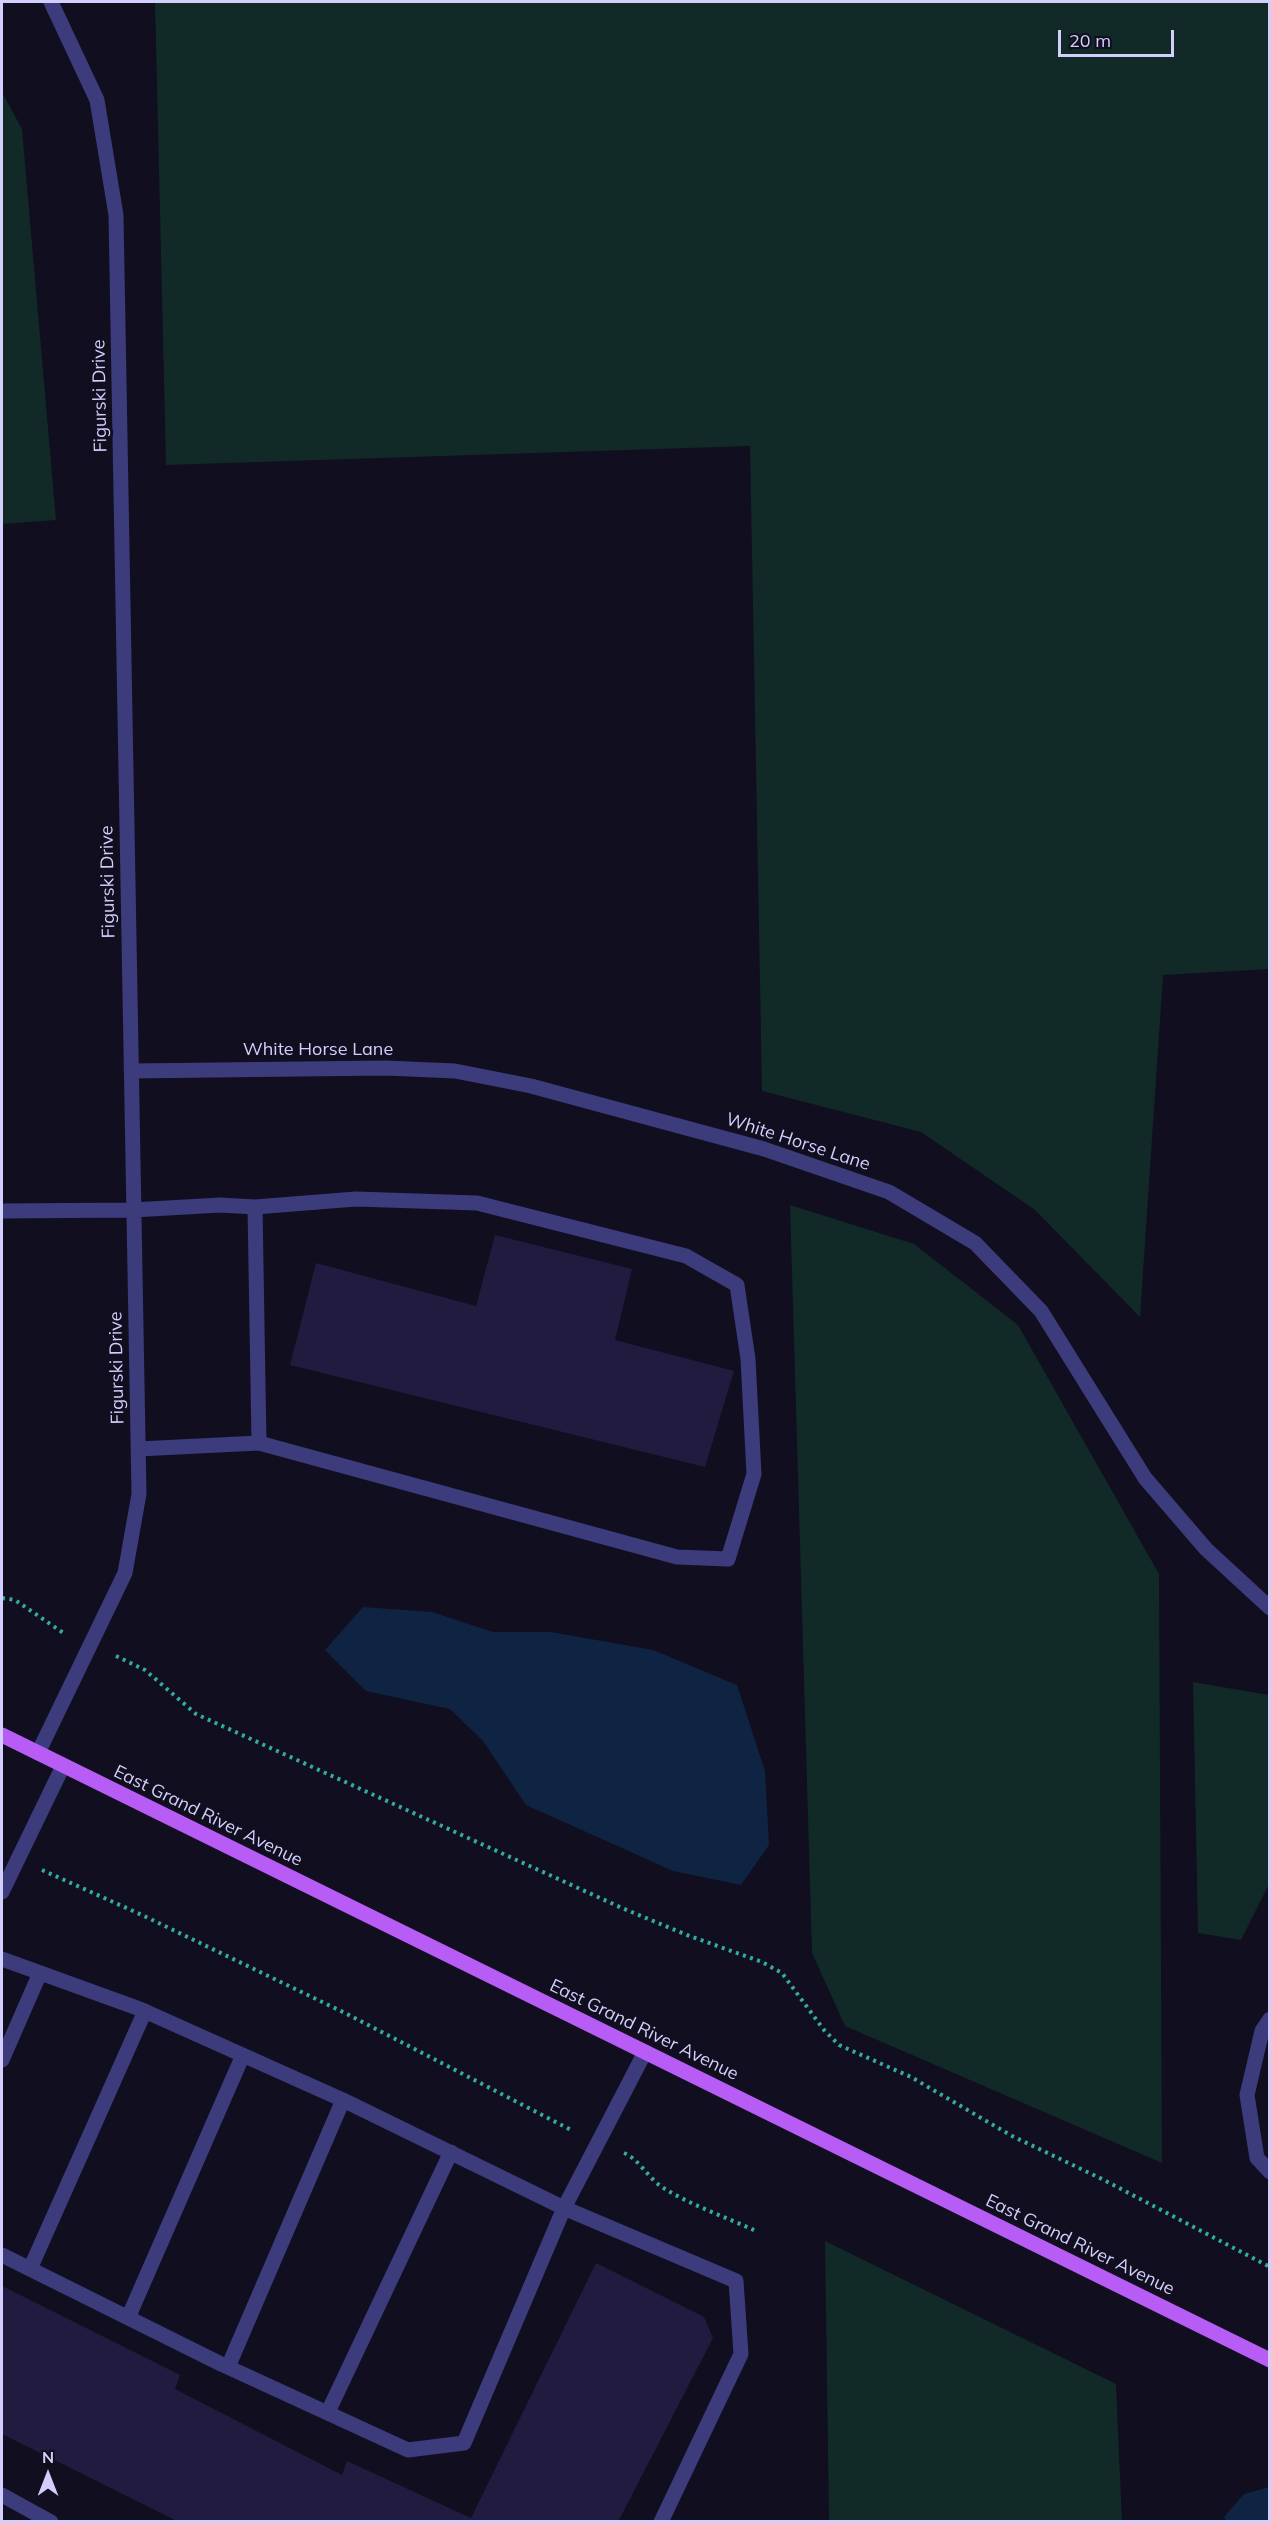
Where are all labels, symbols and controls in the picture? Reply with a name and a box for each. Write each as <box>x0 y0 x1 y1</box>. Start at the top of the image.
scale bar <box>1061 18 1176 56</box>
text: 20 m <box>1069 29 1111 52</box>
street label: Figurski Drive <box>88 339 112 453</box>
street label: Figurski Drive <box>96 825 120 939</box>
street label: White Horse Lane <box>243 1039 393 1061</box>
street label: White Horse Lane <box>723 1108 873 1176</box>
street label: Figurski Drive <box>105 1311 129 1425</box>
street label: East Grand River Avenue <box>110 1761 306 1871</box>
street label: East Grand River Avenue <box>546 1975 742 2085</box>
street label: East Grand River Avenue <box>982 2190 1178 2300</box>
north arrow <box>18 2445 78 2505</box>
text: N <box>42 2447 54 2467</box>

